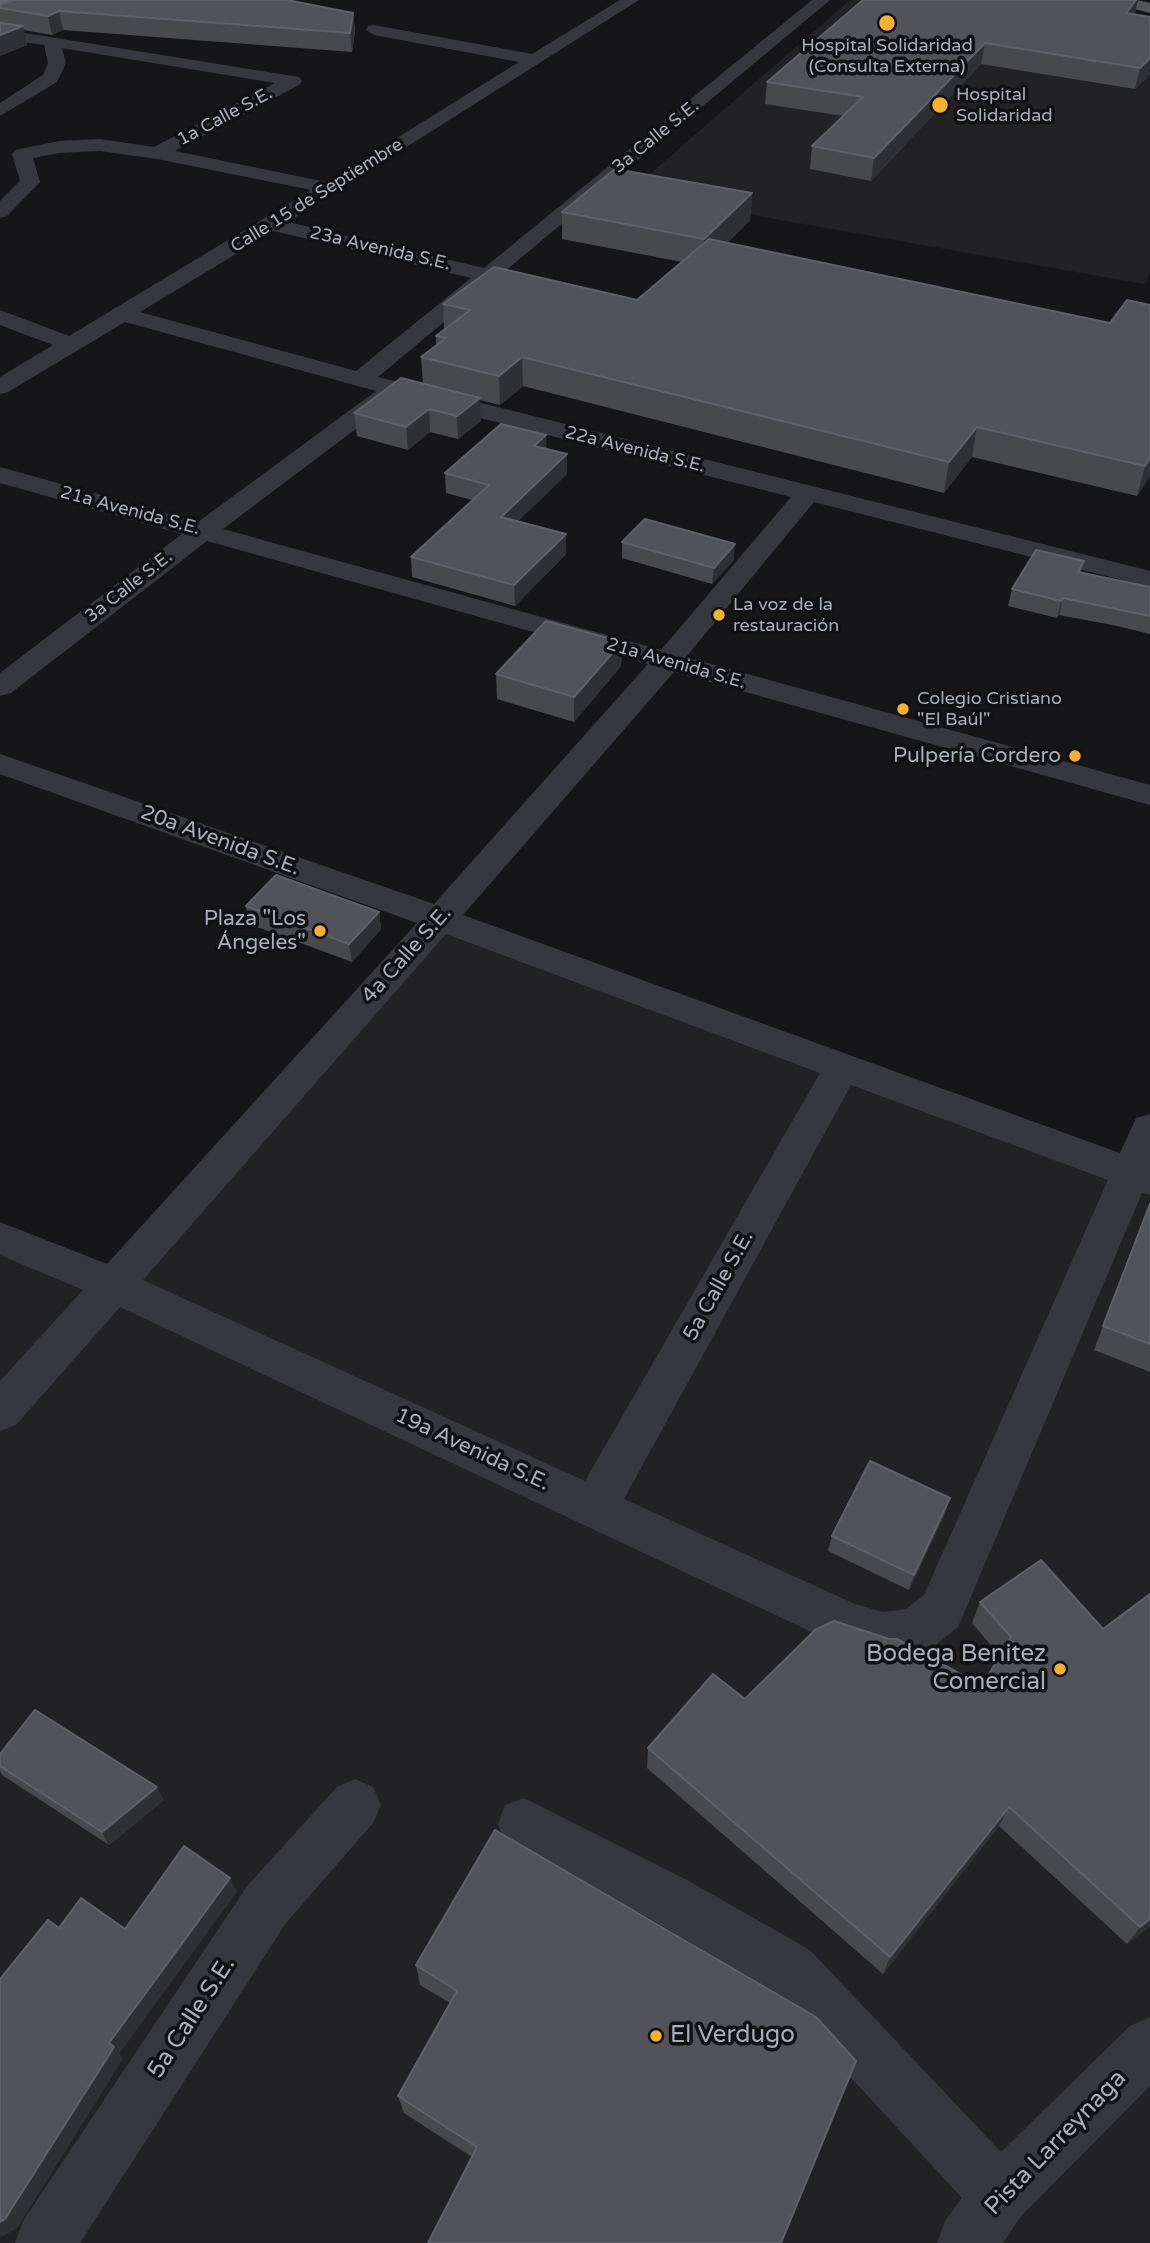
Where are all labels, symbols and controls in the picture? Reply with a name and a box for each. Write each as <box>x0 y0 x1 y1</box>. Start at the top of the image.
marker: Hospital Solidaridad (Consulta Externa) <box>877 13 897 33</box>
place label: Hospital Solidaridad (Consulta Externa) <box>801 35 973 78</box>
street label: 1a Calle S.E. <box>174 83 276 151</box>
place label: Hospital Solidaridad <box>956 84 1053 126</box>
marker: Hospital Solidaridad <box>930 95 950 115</box>
street label: 3a Calle S.E. <box>609 96 703 178</box>
street label: Calle 15 de Septiembre <box>227 134 407 258</box>
street label: 23a Avenida S.E. <box>308 222 452 276</box>
street label: 22a Avenida S.E. <box>563 422 707 478</box>
street label: 21a Avenida S.E. <box>58 482 202 540</box>
street label: 3a Calle S.E. <box>81 546 177 628</box>
place label: La voz de la restauración <box>733 594 839 636</box>
marker: La voz de la restauración <box>711 607 727 623</box>
street label: 21a Avenida S.E. <box>604 634 748 694</box>
place label: Colegio Cristiano "El Baúl" <box>917 688 1062 730</box>
marker: Colegio Cristiano "El Baúl" <box>895 701 911 717</box>
place label: Pulpería Cordero <box>893 743 1061 769</box>
marker: Pulpería Cordero <box>1067 748 1083 764</box>
street label: 20a Avenida S.E. <box>137 801 303 881</box>
street label: 4a Calle S.E. <box>357 901 457 1009</box>
place label: Plaza "Los Ángeles" <box>204 906 306 956</box>
marker: Plaza "Los Ángeles" <box>312 923 328 939</box>
street label: 5a Calle S.E. <box>678 1227 760 1345</box>
street label: 19a Avenida S.E. <box>391 1403 553 1497</box>
place label: Bodega Benitez Comercial <box>866 1641 1046 1697</box>
marker: Bodega Benitez Comercial <box>1052 1661 1068 1677</box>
street label: 5a Calle S.E. <box>142 1952 242 2084</box>
place label: El Verdugo <box>670 2022 795 2050</box>
marker: El Verdugo <box>648 2028 664 2044</box>
street label: Pista Larreynaga <box>979 2064 1133 2222</box>

